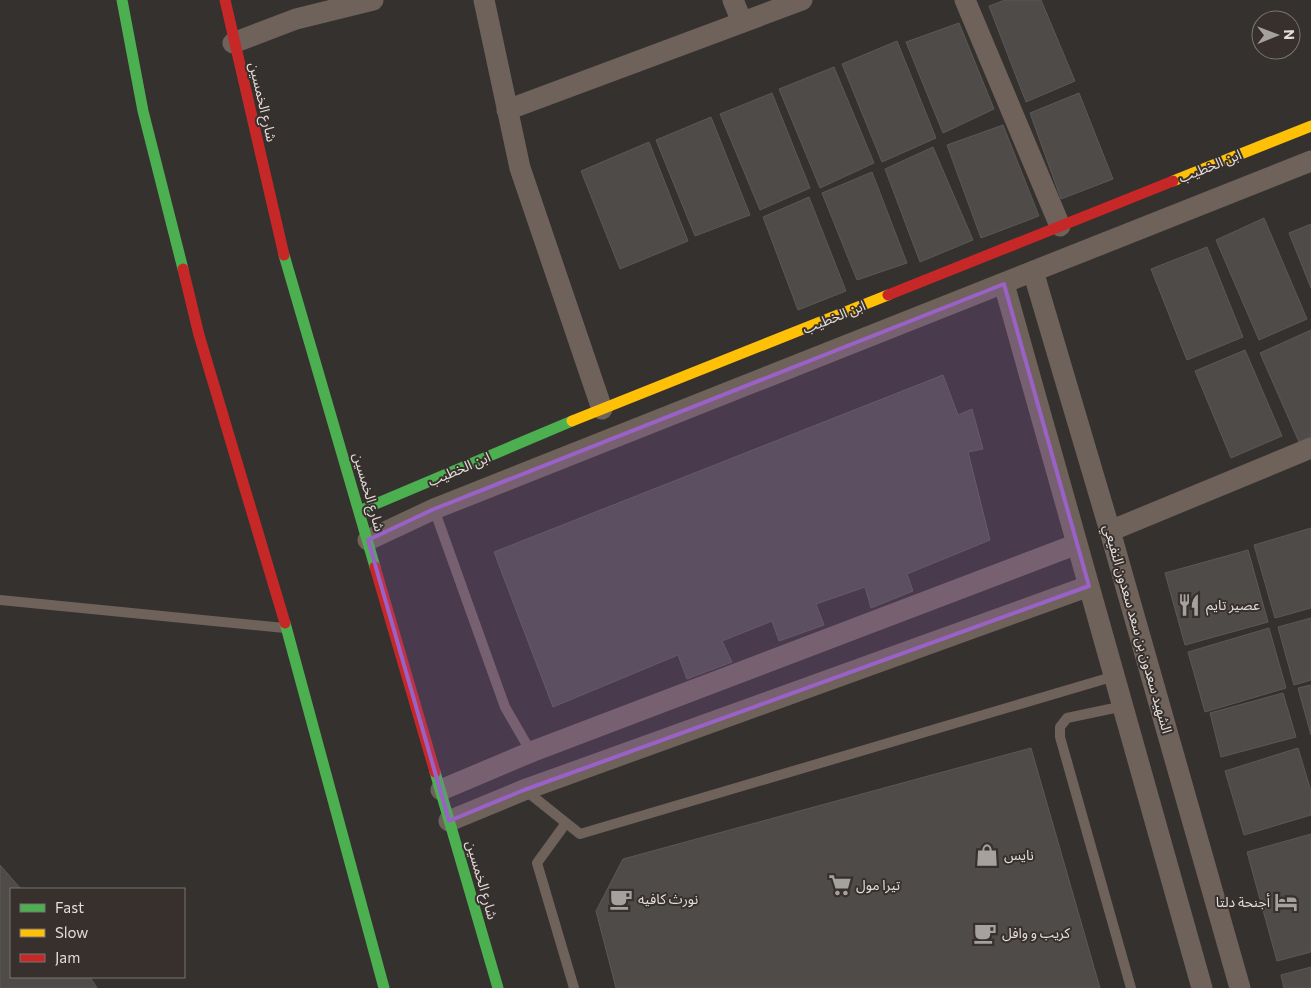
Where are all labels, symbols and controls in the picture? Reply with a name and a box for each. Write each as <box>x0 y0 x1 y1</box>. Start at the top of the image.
north arrow <box>1251 10 1301 60</box>
text: N <box>1281 29 1298 40</box>
street label: شارع الخمسين <box>243 60 281 144</box>
street label: ابن الخطيب <box>1176 145 1244 187</box>
street label: ابن الخطيب <box>800 296 868 338</box>
street label: ابن الخطيب <box>425 448 493 490</box>
street label: شارع الخمسين <box>347 450 389 534</box>
street label: الشهيد سعدون بن سعد سعدون النفيعي <box>1097 523 1176 736</box>
restaurant icon: عصير تايم <box>1176 592 1202 618</box>
place label: عصير تايم <box>1206 596 1260 616</box>
street label: شارع الخمسين <box>460 838 502 922</box>
shop icon: نايس <box>974 842 1000 868</box>
place label: نايس <box>1004 846 1034 864</box>
supermarket icon: تيرا مول <box>827 872 853 898</box>
place label: تيرا مول <box>856 876 900 894</box>
cafe icon: نورث كافيه <box>608 886 634 912</box>
legend <box>10 888 185 978</box>
hotel icon: أجنحة دلتا <box>1273 889 1299 915</box>
place label: نورث كافيه <box>638 890 698 908</box>
place label: أجنحة دلتا <box>1216 893 1270 910</box>
text: Fast <box>55 898 84 916</box>
cafe icon: كريب و وافل <box>972 920 998 946</box>
text: Slow <box>55 923 88 941</box>
place label: كريب و وافل <box>1002 924 1070 942</box>
text: Jam <box>55 948 80 966</box>

